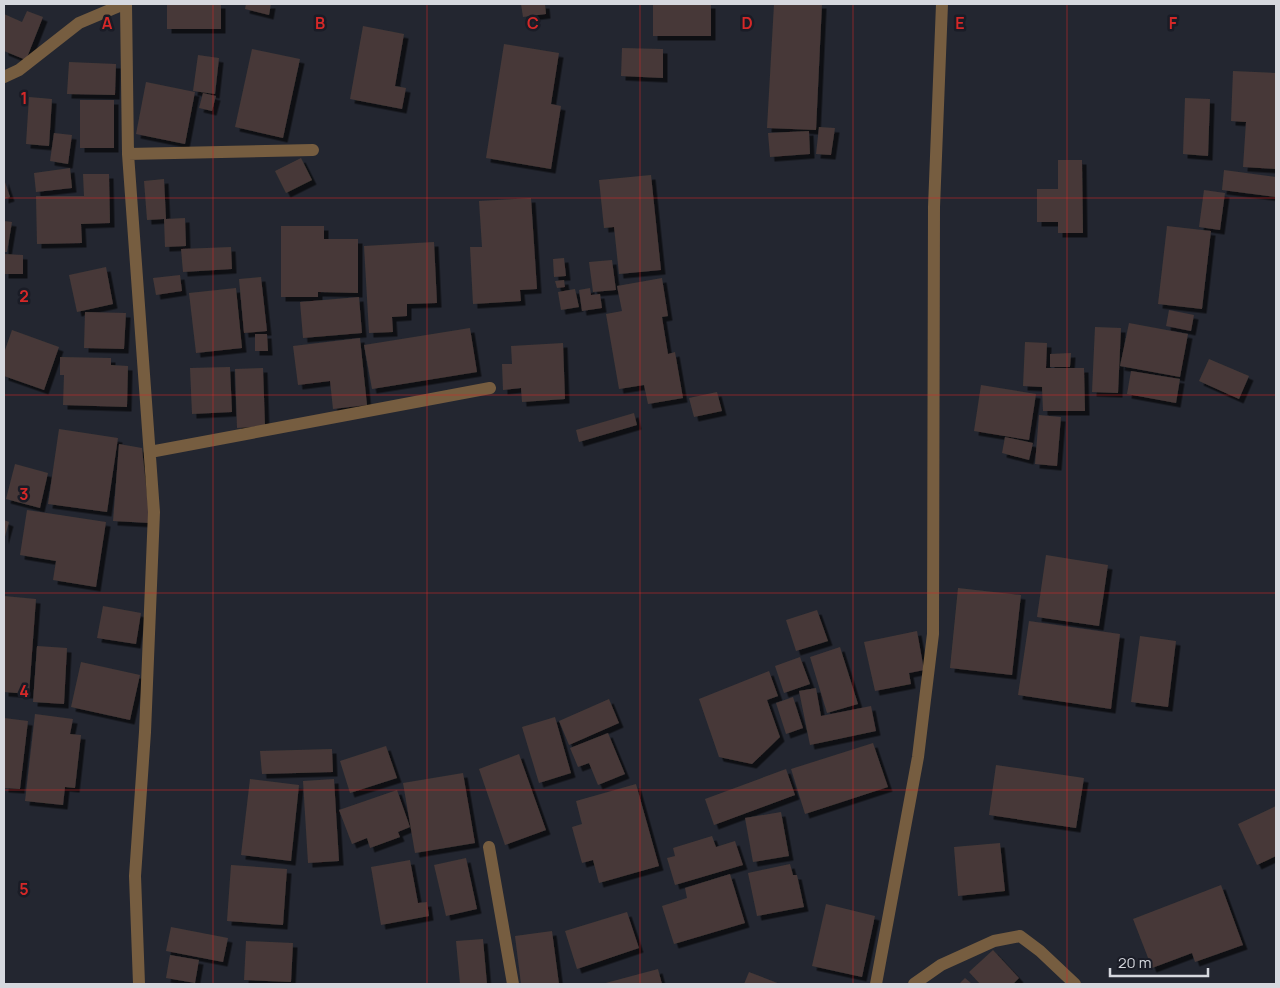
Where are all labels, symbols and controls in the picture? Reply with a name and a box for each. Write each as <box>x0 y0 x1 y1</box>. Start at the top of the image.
text: A <box>102 12 113 34</box>
text: B <box>315 12 325 34</box>
text: C <box>527 12 539 34</box>
text: D <box>741 12 753 34</box>
text: E <box>955 12 965 34</box>
text: F <box>1169 12 1178 34</box>
text: 1 <box>20 87 28 109</box>
text: 2 <box>19 285 29 307</box>
text: 3 <box>19 483 29 505</box>
text: 4 <box>19 680 29 702</box>
text: 5 <box>19 878 29 900</box>
scale bar <box>1110 946 1208 978</box>
text: 20 m <box>1118 952 1151 973</box>

